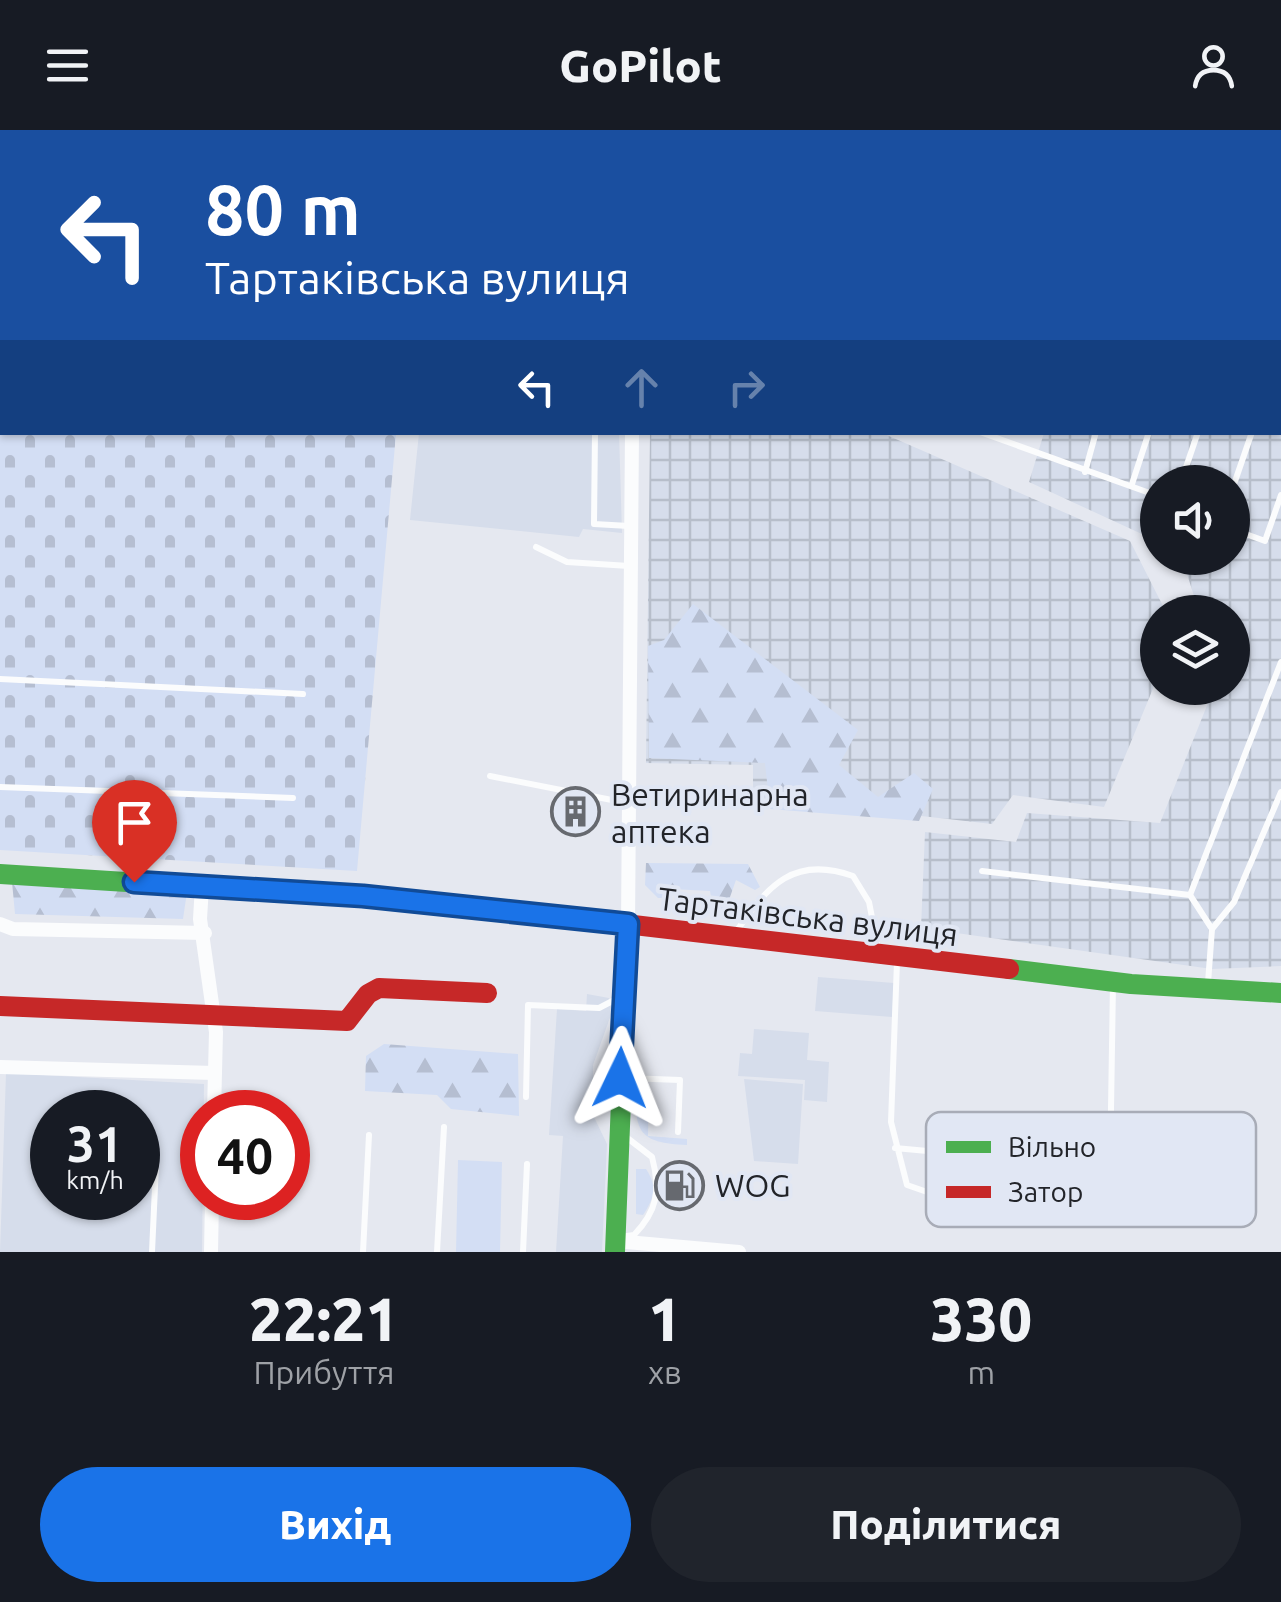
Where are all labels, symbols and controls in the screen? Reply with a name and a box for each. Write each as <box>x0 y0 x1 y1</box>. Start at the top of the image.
icon: menu <box>40 38 95 93</box>
icon: person <box>1186 38 1241 93</box>
text: GoPilot <box>559 40 722 91</box>
icon: left <box>40 170 170 300</box>
text: 80 m <box>205 170 361 248</box>
text: Тартаківська вулиця <box>205 252 630 303</box>
icon: left <box>509 360 564 415</box>
icon: ahead <box>614 360 669 415</box>
icon: right <box>719 360 774 415</box>
map controls <box>1140 465 1250 705</box>
button: sound <box>1140 465 1250 575</box>
button: layers <box>1140 595 1250 705</box>
place label: Ветиринарна аптека <box>611 776 809 849</box>
pin <box>92 780 177 883</box>
building icon: Ветиринарна аптека <box>550 786 602 838</box>
icon: arrive <box>107 795 162 850</box>
street label: Тартаківська вулиця <box>656 880 960 952</box>
position arrow <box>568 1026 672 1130</box>
speed limit sign: 40 <box>180 1090 310 1220</box>
legend <box>926 1112 1256 1227</box>
text: 31 <box>67 1115 123 1171</box>
text: Вільно <box>1008 1131 1096 1162</box>
fuel station icon: WOG <box>654 1159 706 1211</box>
text: km/h <box>66 1166 124 1194</box>
place label: WOG <box>715 1167 791 1203</box>
text: Затор <box>1008 1176 1083 1207</box>
text: 22:21 <box>249 1285 399 1352</box>
text: 1 <box>648 1285 682 1352</box>
text: 330 <box>931 1285 1032 1352</box>
text: Прибуття <box>254 1354 394 1390</box>
text: хв <box>648 1354 682 1390</box>
text: m <box>968 1354 995 1390</box>
button: Вихід <box>40 1467 631 1582</box>
button: Поділитися <box>651 1467 1241 1582</box>

